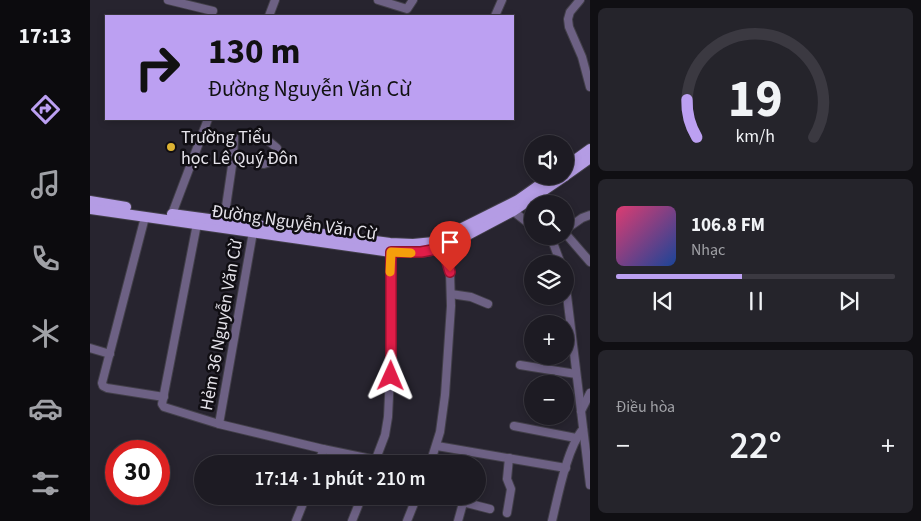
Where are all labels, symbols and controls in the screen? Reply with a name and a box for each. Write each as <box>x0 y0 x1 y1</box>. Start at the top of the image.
text: 17:13 <box>18 20 72 52</box>
text: 130 m <box>208 27 300 77</box>
icon: right <box>125 35 190 100</box>
text: 19 <box>728 63 783 137</box>
text: Đường Nguyễn Văn Cừ <box>208 73 411 105</box>
icon: directions <box>28 92 63 127</box>
text: km/h <box>736 124 775 149</box>
place label: Trường Tiểu học Lê Quý Đôn <box>181 125 298 171</box>
map controls <box>524 135 574 425</box>
button: sound <box>524 135 574 185</box>
marker: Trường Tiểu học Lê Quý Đôn <box>165 141 177 153</box>
icon: music <box>28 167 63 202</box>
button: search <box>524 195 574 245</box>
street label: Đường Nguyễn Văn Cừ <box>210 199 379 247</box>
text: 106.8 FM <box>691 212 765 239</box>
pin <box>429 221 471 272</box>
icon: arrive <box>436 228 464 256</box>
street label: Hẻm 36 Nguyễn Văn Cừ <box>194 236 249 413</box>
text: Nhạc <box>691 239 725 261</box>
icon: phone <box>28 241 63 276</box>
button: layers <box>524 255 574 305</box>
icon: previous <box>649 287 677 315</box>
icon: pause <box>742 287 770 315</box>
icon: next <box>835 287 863 315</box>
button: + <box>524 315 574 365</box>
icon: climate <box>28 316 63 351</box>
position arrow <box>364 349 416 401</box>
button: − <box>524 375 574 425</box>
icon: car <box>28 391 63 426</box>
text: Điều hòa <box>616 396 675 418</box>
text: 22° <box>729 419 782 473</box>
text: − <box>616 426 630 466</box>
text: + <box>881 426 895 466</box>
speed limit sign: 30 <box>105 440 170 505</box>
icon: filters <box>28 466 63 501</box>
text: 17:14 · 1 phút · 210 m <box>254 466 426 493</box>

